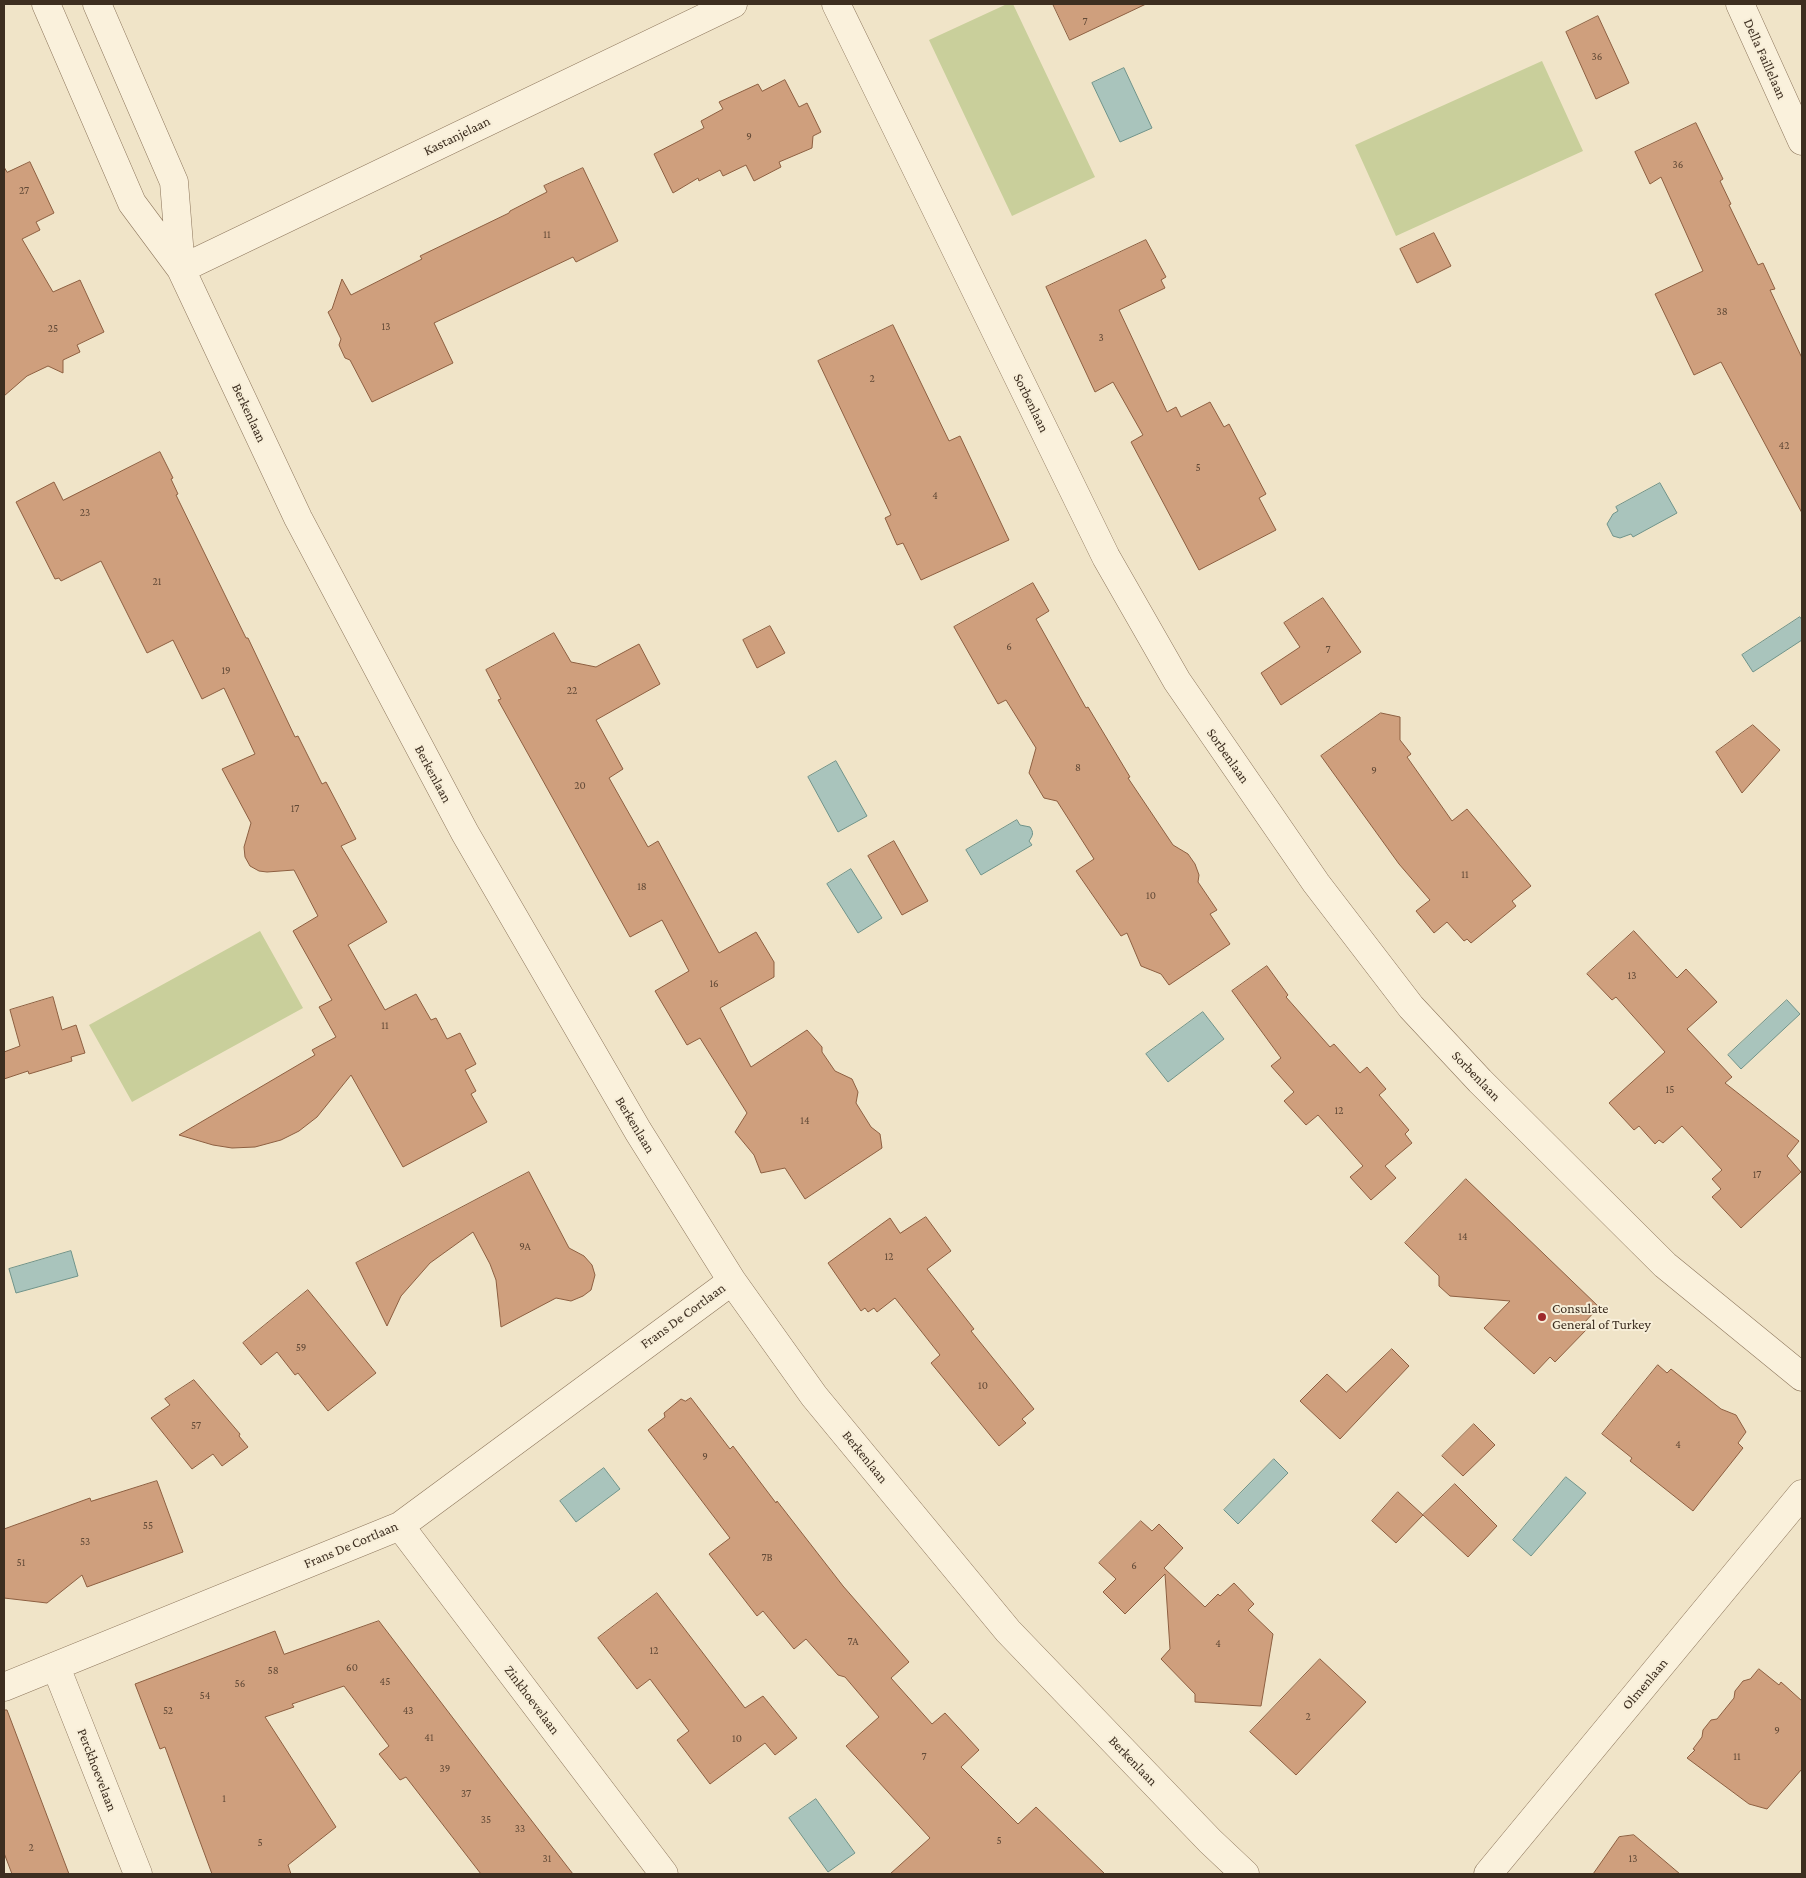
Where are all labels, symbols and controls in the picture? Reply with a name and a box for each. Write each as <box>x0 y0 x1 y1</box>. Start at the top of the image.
house number: 7 <box>1082 15 1088 29</box>
street label: Della Faillelaan <box>1740 16 1790 102</box>
house number: 36 <box>1592 50 1602 64</box>
street label: Kastanjelaan <box>421 113 493 159</box>
house number: 9 <box>746 130 752 144</box>
house number: 36 <box>1673 158 1683 172</box>
house number: 27 <box>19 184 29 198</box>
house number: 11 <box>543 228 551 242</box>
house number: 38 <box>1716 305 1728 319</box>
house number: 13 <box>382 320 390 334</box>
house number: 25 <box>48 322 58 336</box>
house number: 3 <box>1098 331 1104 345</box>
street label: Sorbenlaan <box>1010 371 1052 435</box>
house number: 2 <box>869 372 875 386</box>
street label: Berkenlaan <box>228 381 270 445</box>
house number: 42 <box>1779 439 1789 453</box>
house number: 5 <box>1195 461 1201 475</box>
house number: 4 <box>932 489 938 503</box>
house number: 23 <box>80 506 90 520</box>
house number: 21 <box>153 575 161 589</box>
house number: 6 <box>1006 640 1012 654</box>
house number: 7 <box>1325 643 1331 657</box>
house number: 19 <box>221 664 231 678</box>
house number: 22 <box>567 684 577 698</box>
street label: Sorbenlaan <box>1203 725 1253 787</box>
street label: Berkenlaan <box>411 742 455 806</box>
house number: 8 <box>1075 761 1081 775</box>
house number: 9 <box>1371 764 1377 778</box>
house number: 20 <box>574 779 586 793</box>
house number: 17 <box>291 802 299 816</box>
house number: 11 <box>1461 868 1469 882</box>
house number: 18 <box>637 880 647 894</box>
house number: 10 <box>1146 889 1156 903</box>
house number: 13 <box>1628 969 1636 983</box>
house number: 16 <box>709 977 719 991</box>
house number: 11 <box>381 1019 389 1033</box>
street label: Sorbenlaan <box>1448 1047 1504 1105</box>
house number: 15 <box>1666 1083 1674 1097</box>
street label: Berkenlaan <box>612 1094 658 1156</box>
house number: 12 <box>1335 1104 1343 1118</box>
house number: 14 <box>800 1114 810 1128</box>
house number: 17 <box>1753 1168 1761 1182</box>
house number: 14 <box>1458 1230 1468 1244</box>
house number: 9A <box>519 1240 531 1254</box>
house number: 12 <box>885 1250 893 1264</box>
street label: Frans De Cortlaan <box>637 1280 729 1352</box>
place label: Consulate General of Turkey <box>1552 1301 1651 1334</box>
marker: Consulate General of Turkey <box>1536 1311 1548 1323</box>
house number: 59 <box>296 1341 306 1355</box>
house number: 10 <box>978 1379 988 1393</box>
house number: 57 <box>191 1419 201 1433</box>
street label: Berkenlaan <box>839 1427 891 1487</box>
house number: 4 <box>1675 1438 1681 1452</box>
house number: 9 <box>702 1450 708 1464</box>
street label: Frans De Cortlaan <box>301 1518 401 1572</box>
house number: 55 <box>143 1519 153 1533</box>
house number: 53 <box>80 1535 90 1549</box>
house number: 7B <box>761 1551 773 1565</box>
house number: 51 <box>17 1556 25 1570</box>
house number: 6 <box>1131 1559 1137 1573</box>
house number: 7A <box>848 1635 858 1649</box>
house number: 4 <box>1215 1637 1221 1651</box>
house number: 12 <box>650 1644 658 1658</box>
street label: Olmenlaan <box>1619 1655 1671 1713</box>
house number: 60 <box>346 1661 358 1675</box>
street label: Zinkhoevelaan <box>501 1662 563 1738</box>
house number: 58 <box>267 1664 279 1678</box>
house number: 45 <box>380 1675 390 1689</box>
house number: 56 <box>235 1677 245 1691</box>
house number: 54 <box>200 1689 210 1703</box>
house number: 52 <box>163 1704 173 1718</box>
house number: 43 <box>403 1704 413 1718</box>
house number: 2 <box>1305 1710 1311 1724</box>
house number: 9 <box>1774 1724 1780 1738</box>
street label: Perckhoevelaan <box>74 1726 120 1814</box>
house number: 41 <box>424 1731 434 1745</box>
house number: 10 <box>732 1732 742 1746</box>
street label: Berkenlaan <box>1105 1732 1161 1790</box>
house number: 7 <box>921 1750 927 1764</box>
house number: 11 <box>1733 1750 1741 1764</box>
house number: 39 <box>440 1762 450 1776</box>
house number: 37 <box>461 1787 471 1801</box>
house number: 1 <box>222 1792 226 1806</box>
house number: 35 <box>481 1813 491 1827</box>
house number: 33 <box>515 1822 525 1836</box>
house number: 5 <box>996 1834 1002 1848</box>
house number: 5 <box>257 1836 263 1850</box>
house number: 2 <box>28 1841 34 1855</box>
house number: 31 <box>543 1852 551 1866</box>
house number: 13 <box>1629 1852 1637 1866</box>

